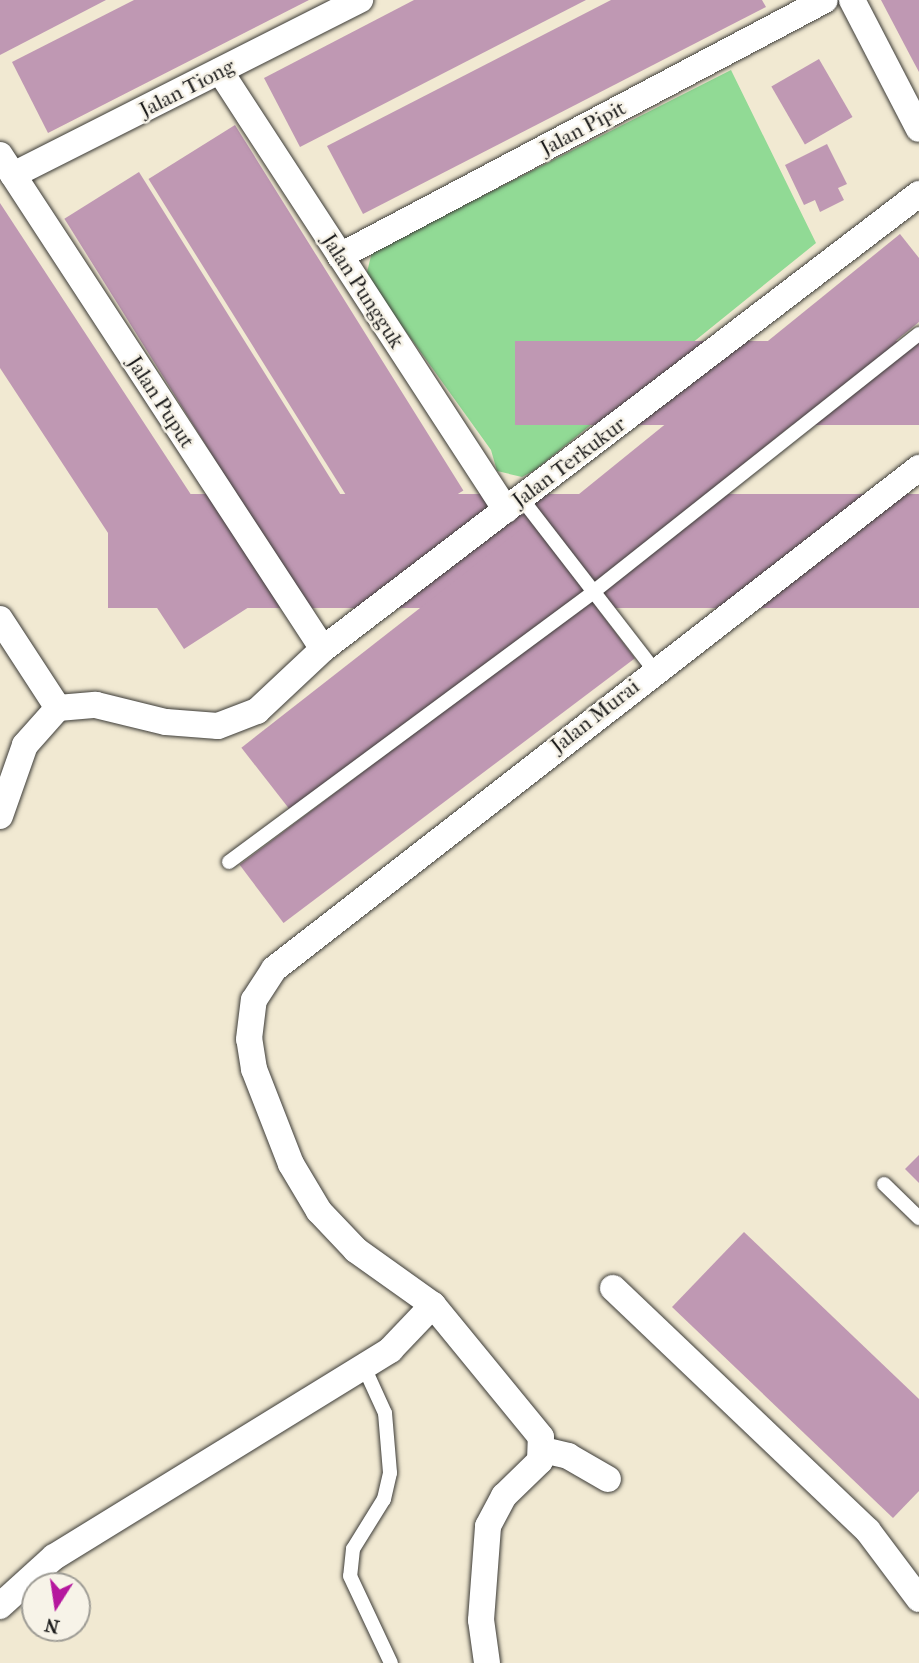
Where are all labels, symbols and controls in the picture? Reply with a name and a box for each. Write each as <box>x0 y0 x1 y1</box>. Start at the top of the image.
street label: Jalan Tiong <box>135 53 239 123</box>
street label: Jalan Pipit <box>536 95 630 161</box>
street label: Jalan Pungguk <box>317 229 409 353</box>
street label: Jalan Puput <box>122 351 200 453</box>
street label: Jalan Terkukur <box>507 411 631 513</box>
street label: Jalan Murai <box>546 674 644 758</box>
north arrow <box>21 1572 91 1642</box>
text: N <box>43 1613 61 1638</box>

